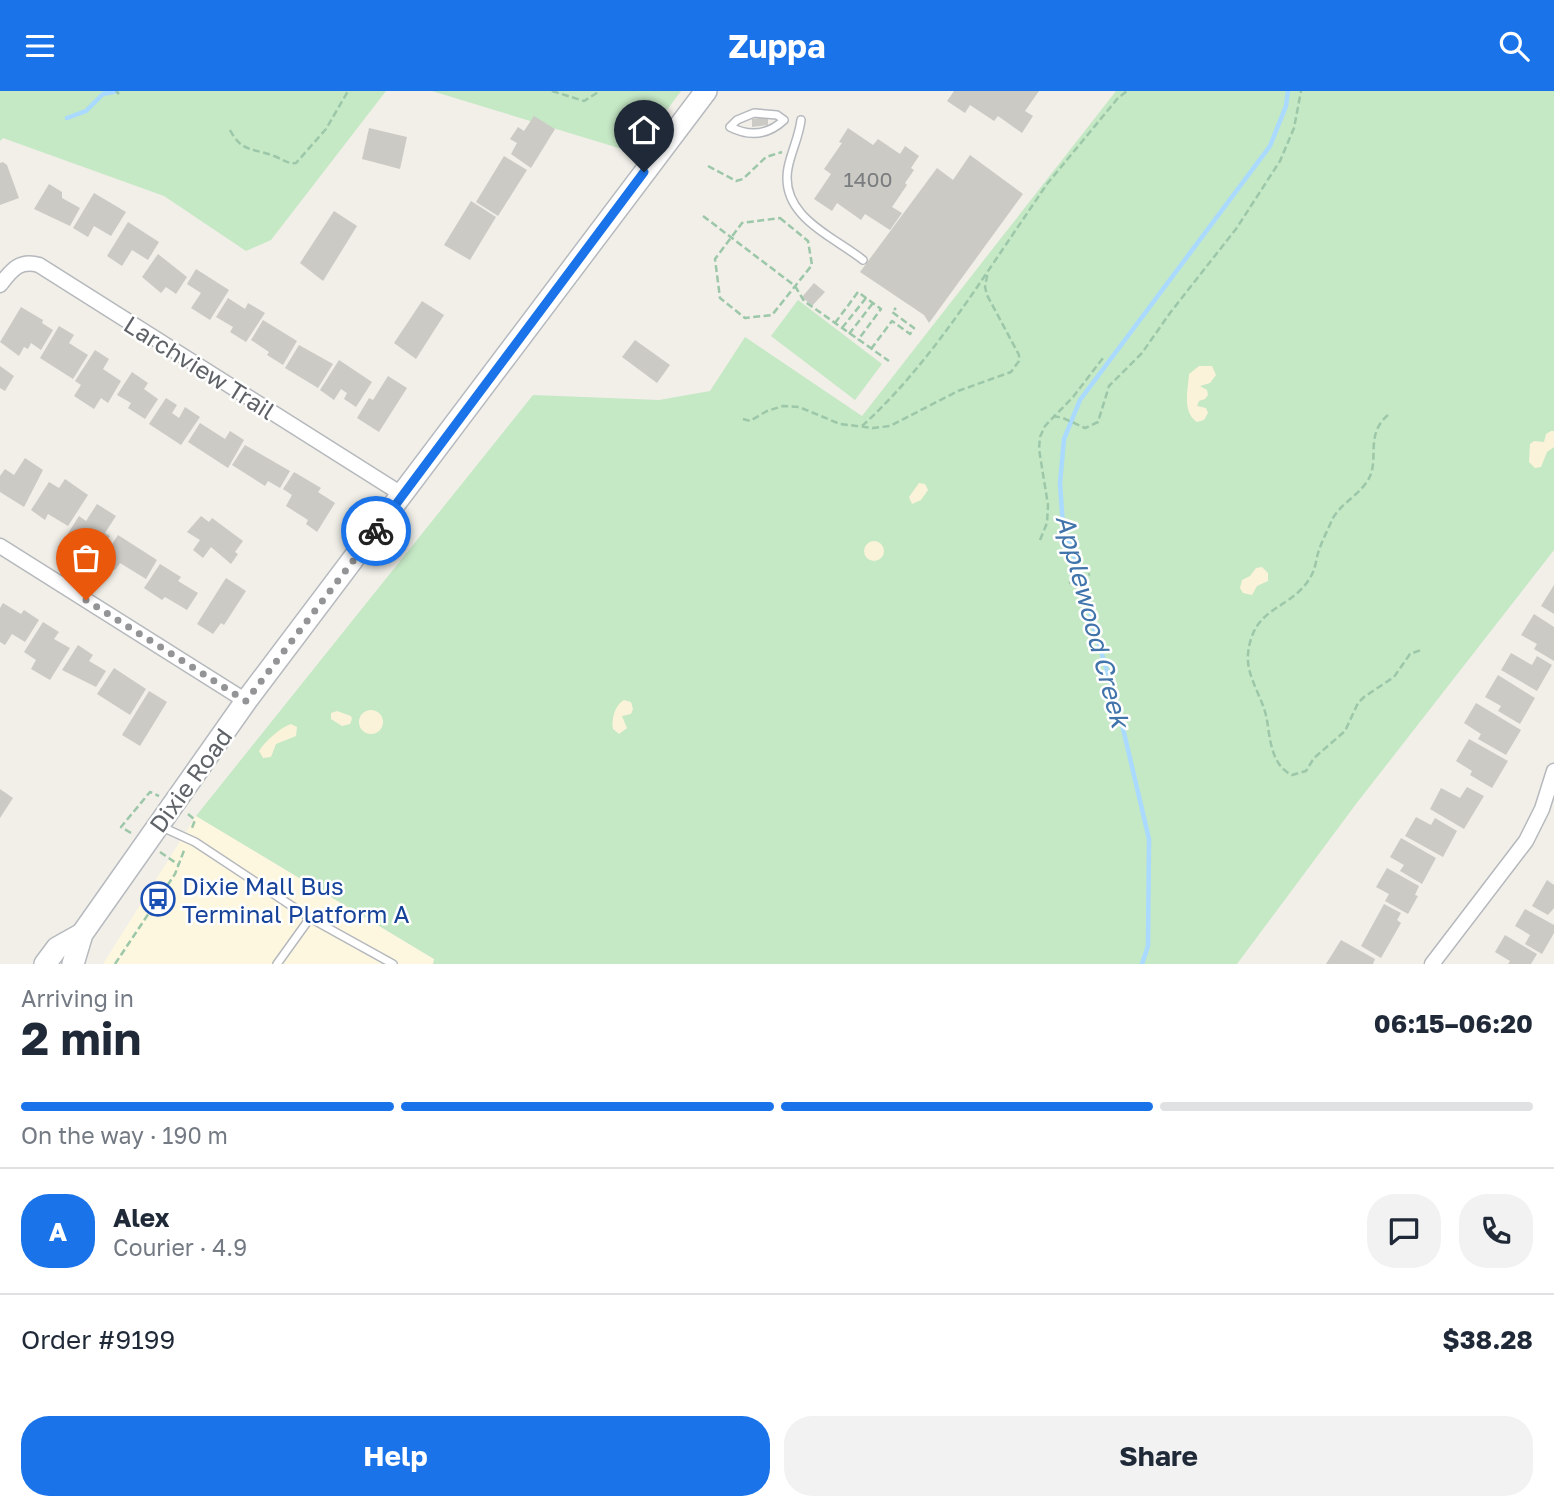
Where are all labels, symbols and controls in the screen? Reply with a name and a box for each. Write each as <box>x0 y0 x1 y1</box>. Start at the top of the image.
icon: menu <box>21 27 59 65</box>
text: Zuppa <box>728 27 826 65</box>
icon: search <box>1495 27 1533 65</box>
pin <box>614 100 674 172</box>
icon: home <box>625 111 663 149</box>
house number: 1400 <box>843 166 893 192</box>
street label: Larchview Trail <box>119 309 281 425</box>
courier <box>341 496 411 566</box>
water label: Applewood Creek <box>1050 511 1137 733</box>
icon: bike <box>357 512 395 550</box>
pin <box>56 528 116 600</box>
icon: bag <box>67 539 105 577</box>
street label: Dixie Road <box>143 722 237 838</box>
place label: Dixie Mall Bus Terminal Platform A <box>182 871 410 928</box>
bus stop icon: Dixie Mall Bus Terminal Platform A <box>139 880 177 918</box>
text: Arriving in <box>21 984 134 1012</box>
text: 06:15–06:20 <box>1374 1008 1533 1039</box>
text: 2 min <box>21 1010 141 1065</box>
text: On the way · 190 m <box>21 1121 228 1149</box>
button: chat <box>1367 1194 1441 1268</box>
button: phone <box>1459 1194 1533 1268</box>
text: Alex <box>113 1202 170 1233</box>
text: A <box>49 1216 67 1247</box>
text: Courier · 4.9 <box>113 1233 247 1261</box>
text: Order #9199 <box>21 1324 175 1355</box>
text: $38.28 <box>1442 1324 1533 1355</box>
button: Help <box>21 1416 770 1496</box>
button: Share <box>784 1416 1533 1496</box>

